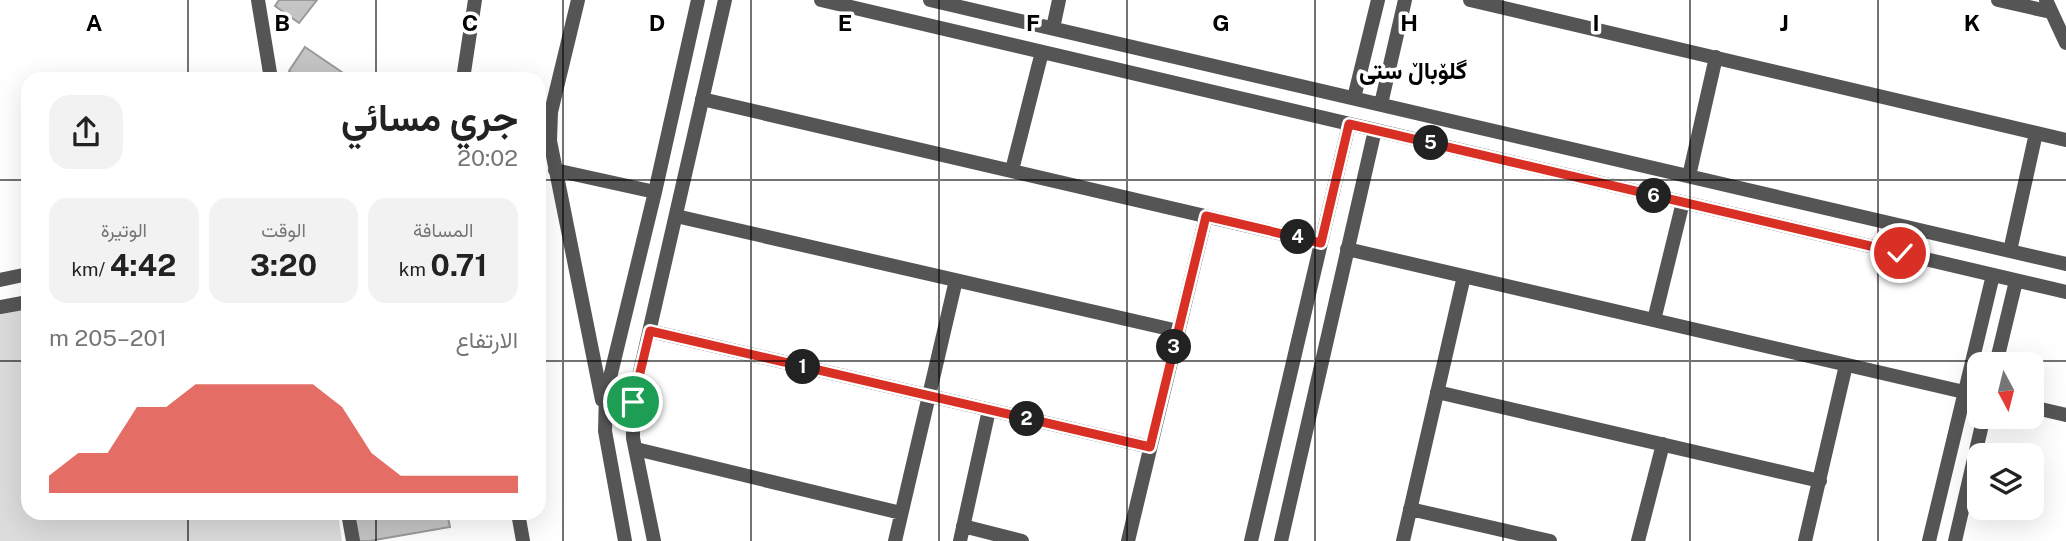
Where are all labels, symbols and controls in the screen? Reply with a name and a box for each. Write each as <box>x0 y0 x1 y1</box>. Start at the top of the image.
text: A <box>86 9 103 36</box>
text: B <box>274 9 290 36</box>
text: C <box>462 9 478 36</box>
text: D <box>649 9 665 36</box>
text: E <box>838 9 852 36</box>
text: F <box>1026 9 1040 36</box>
text: G <box>1212 9 1230 36</box>
text: H <box>1400 9 1418 36</box>
text: I <box>1592 9 1600 36</box>
text: J <box>1779 9 1789 36</box>
text: K <box>1964 9 1980 36</box>
district label: گلۆباڵ ستی <box>1359 56 1467 86</box>
button: share <box>49 95 123 169</box>
text: جري مسائي <box>341 95 518 140</box>
pin: 5 <box>1414 125 1448 160</box>
text: 5 <box>1424 131 1437 153</box>
text: 20:02 <box>457 144 518 171</box>
pin: 6 <box>1636 178 1672 214</box>
text: 6 <box>1647 184 1660 206</box>
text: الوتيرة <box>101 219 147 241</box>
text: الوقت <box>261 219 306 241</box>
text: المسافة <box>413 219 473 241</box>
pin: 4 <box>1280 219 1316 254</box>
pin <box>1870 223 1930 283</box>
text: 4 <box>1291 225 1304 247</box>
icon: check <box>1881 234 1919 272</box>
text: 4:42 <box>110 247 176 283</box>
text: 3:20 <box>250 247 317 283</box>
text: 0.71 <box>431 247 487 283</box>
text: /km <box>71 258 110 280</box>
text: km <box>399 258 431 280</box>
text: 201–205 m <box>49 324 167 351</box>
text: الارتفاع <box>456 326 518 353</box>
pin: 3 <box>1156 330 1192 364</box>
text: 3 <box>1167 335 1180 357</box>
pin: 1 <box>786 350 820 384</box>
north arrow <box>1967 352 2044 429</box>
map controls <box>1967 352 2044 520</box>
text: 1 <box>798 355 807 377</box>
pin <box>603 372 663 432</box>
icon: arrive <box>614 383 652 421</box>
pin: 2 <box>1010 402 1044 436</box>
text: 2 <box>1020 407 1033 429</box>
button: layers <box>1967 443 2044 520</box>

